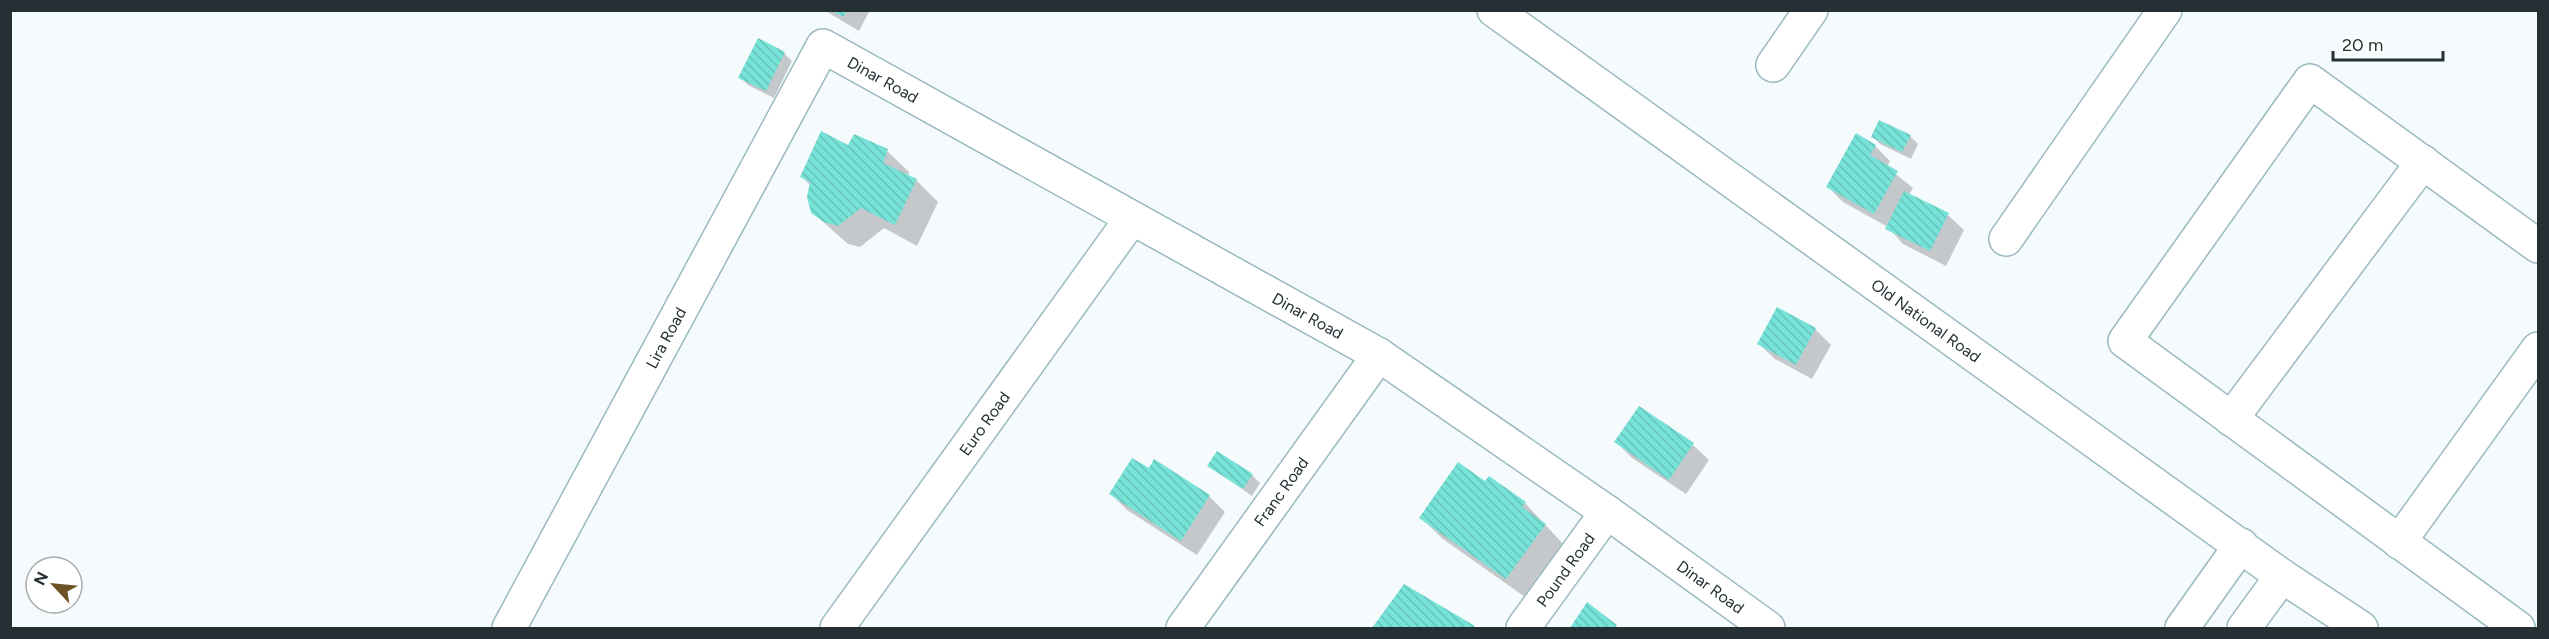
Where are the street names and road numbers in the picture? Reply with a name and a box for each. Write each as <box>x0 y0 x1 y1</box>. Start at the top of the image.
street label: Dinar Road <box>844 52 922 107</box>
street label: Old National Road <box>1868 275 1985 366</box>
street label: Dinar Road <box>1269 288 1347 343</box>
street label: Lira Road <box>642 304 690 371</box>
street label: Euro Road <box>955 388 1013 459</box>
street label: Franc Road <box>1250 453 1312 530</box>
street label: Pound Road <box>1532 529 1598 610</box>
street label: Dinar Road <box>1673 556 1748 617</box>

